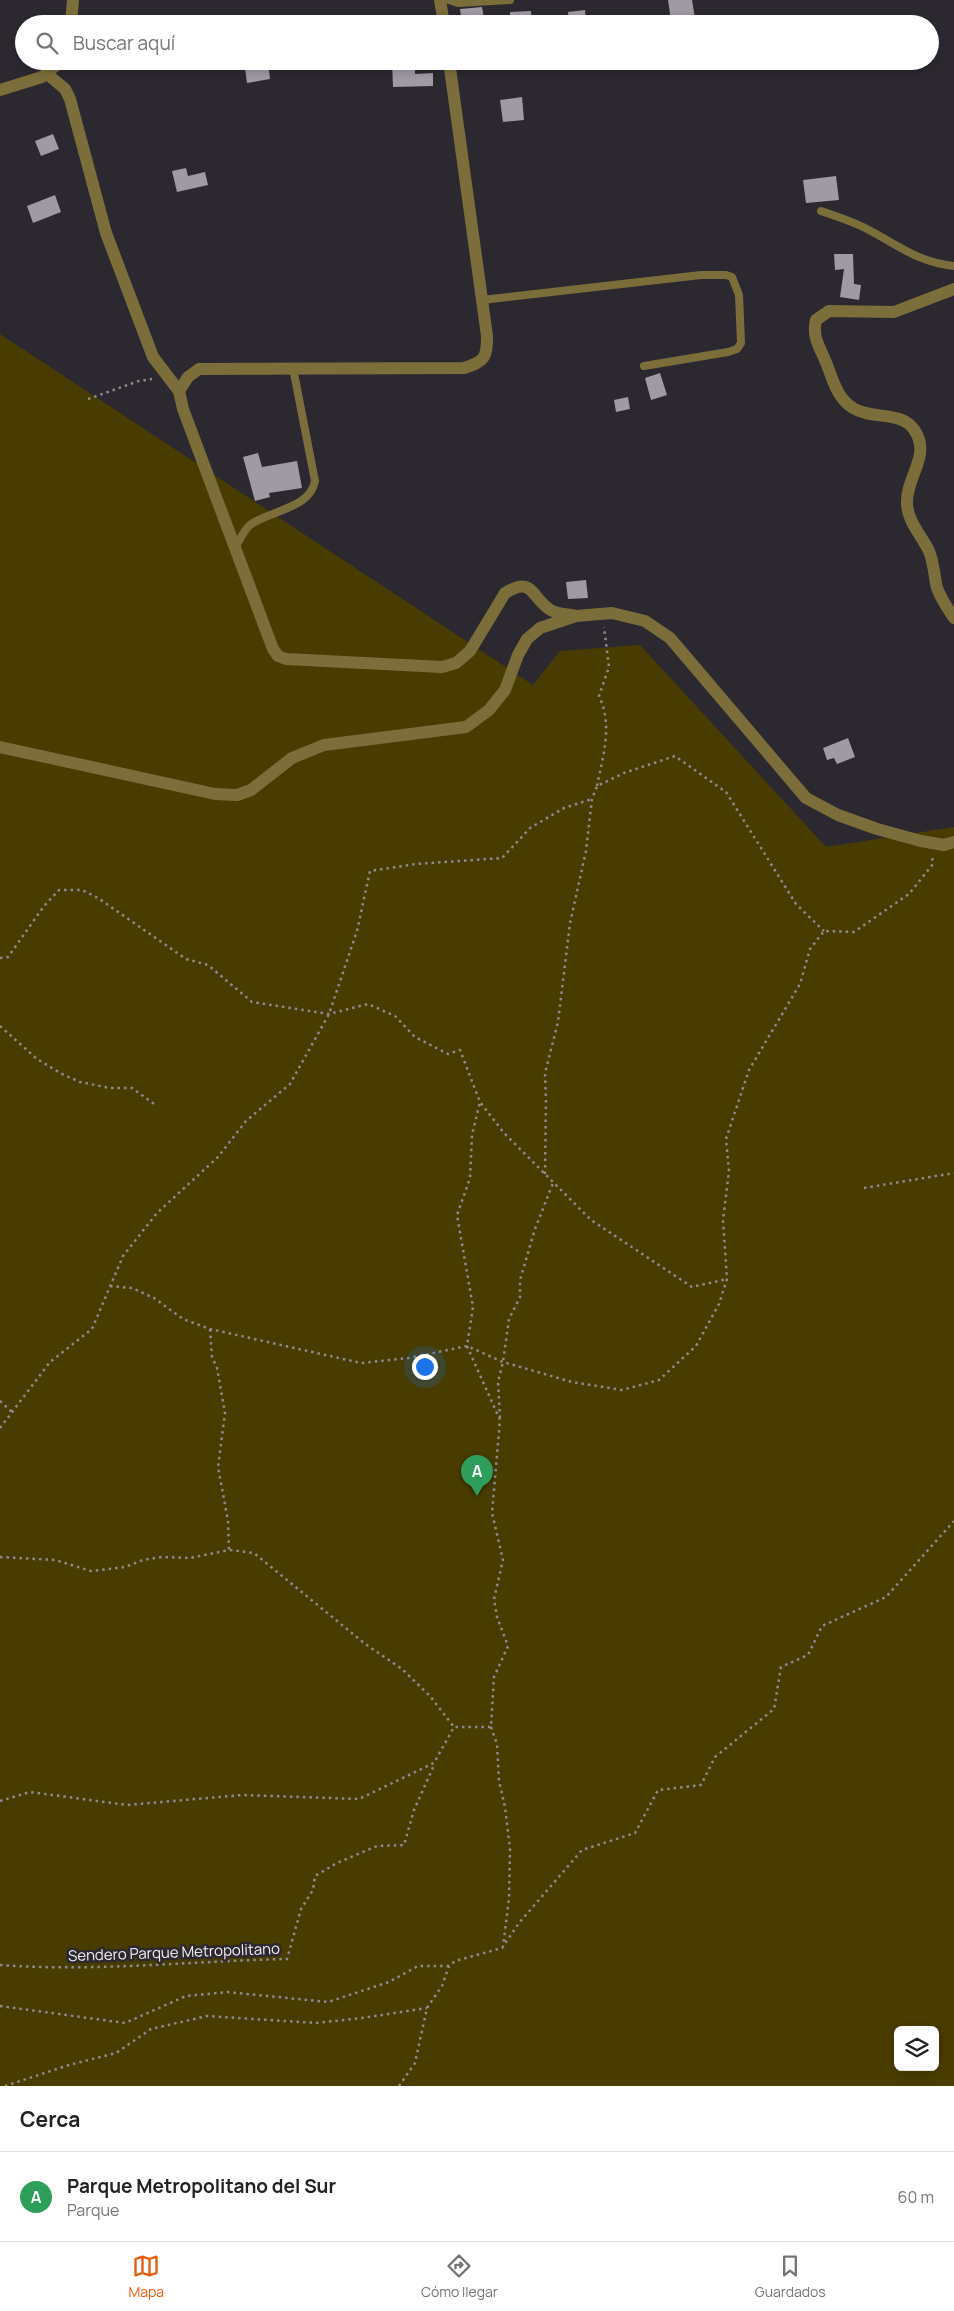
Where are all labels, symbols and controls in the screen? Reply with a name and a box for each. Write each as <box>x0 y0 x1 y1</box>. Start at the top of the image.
search box <box>15 15 939 70</box>
icon: search <box>33 29 61 57</box>
text: Buscar aquí <box>73 30 175 56</box>
your location <box>412 1354 438 1380</box>
pin: A <box>461 1455 493 1496</box>
street label: Sendero Parque Metropolitano <box>68 1938 280 1966</box>
map controls <box>894 2026 939 2071</box>
button: layers <box>894 2026 939 2071</box>
text: Cerca <box>20 2105 80 2133</box>
text: Parque Metropolitano del Sur <box>67 2173 336 2199</box>
text: A <box>31 2186 41 2208</box>
text: 60 m <box>898 2186 934 2208</box>
text: Parque <box>67 2199 119 2221</box>
tab: Mapa <box>128 2252 164 2301</box>
tab: Cómo llegar <box>421 2252 498 2301</box>
tab: Guardados <box>755 2252 826 2301</box>

